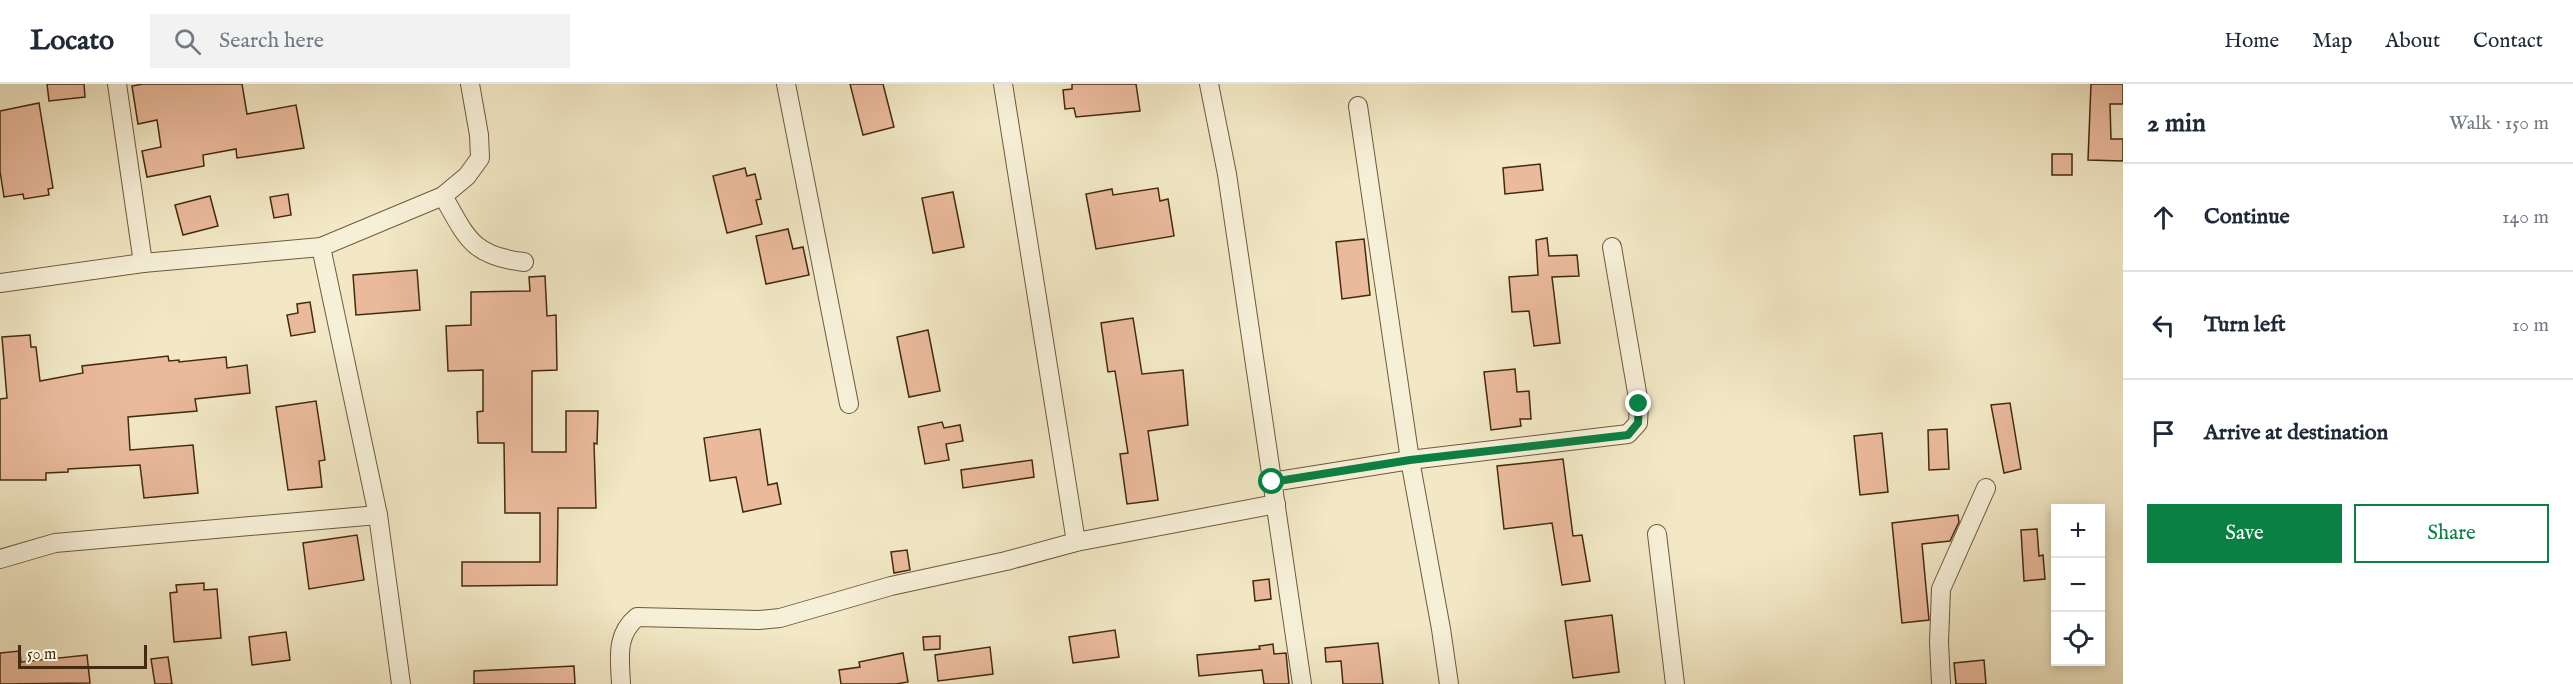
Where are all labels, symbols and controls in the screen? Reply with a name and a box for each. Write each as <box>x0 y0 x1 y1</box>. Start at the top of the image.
search box <box>150 14 570 68</box>
text: Locato <box>30 24 114 59</box>
icon: search <box>171 25 204 58</box>
text: Search here <box>219 27 324 55</box>
text: Home <box>2224 28 2279 55</box>
text: Map <box>2312 28 2352 55</box>
text: About <box>2385 28 2440 55</box>
text: Contact <box>2473 28 2543 55</box>
text: 2 min <box>2147 107 2206 140</box>
text: Walk · 150 m <box>2449 111 2549 136</box>
icon: ahead <box>2147 201 2180 234</box>
text: Continue <box>2204 203 2290 231</box>
text: 140 m <box>2502 205 2549 230</box>
icon: left <box>2147 309 2180 342</box>
text: Turn left <box>2204 311 2286 339</box>
text: 10 m <box>2512 313 2549 338</box>
route end <box>1625 390 1651 416</box>
icon: arrive <box>2147 417 2180 450</box>
text: Arrive at destination <box>2204 419 2388 447</box>
route start <box>1258 468 1284 494</box>
map controls <box>2051 504 2105 666</box>
button: + <box>2051 504 2105 558</box>
button: Save <box>2147 504 2342 563</box>
button: Share <box>2354 504 2549 563</box>
button: − <box>2051 558 2105 612</box>
button: locate <box>2051 612 2105 666</box>
scale bar <box>18 642 147 670</box>
text: 50 m <box>27 645 56 665</box>

